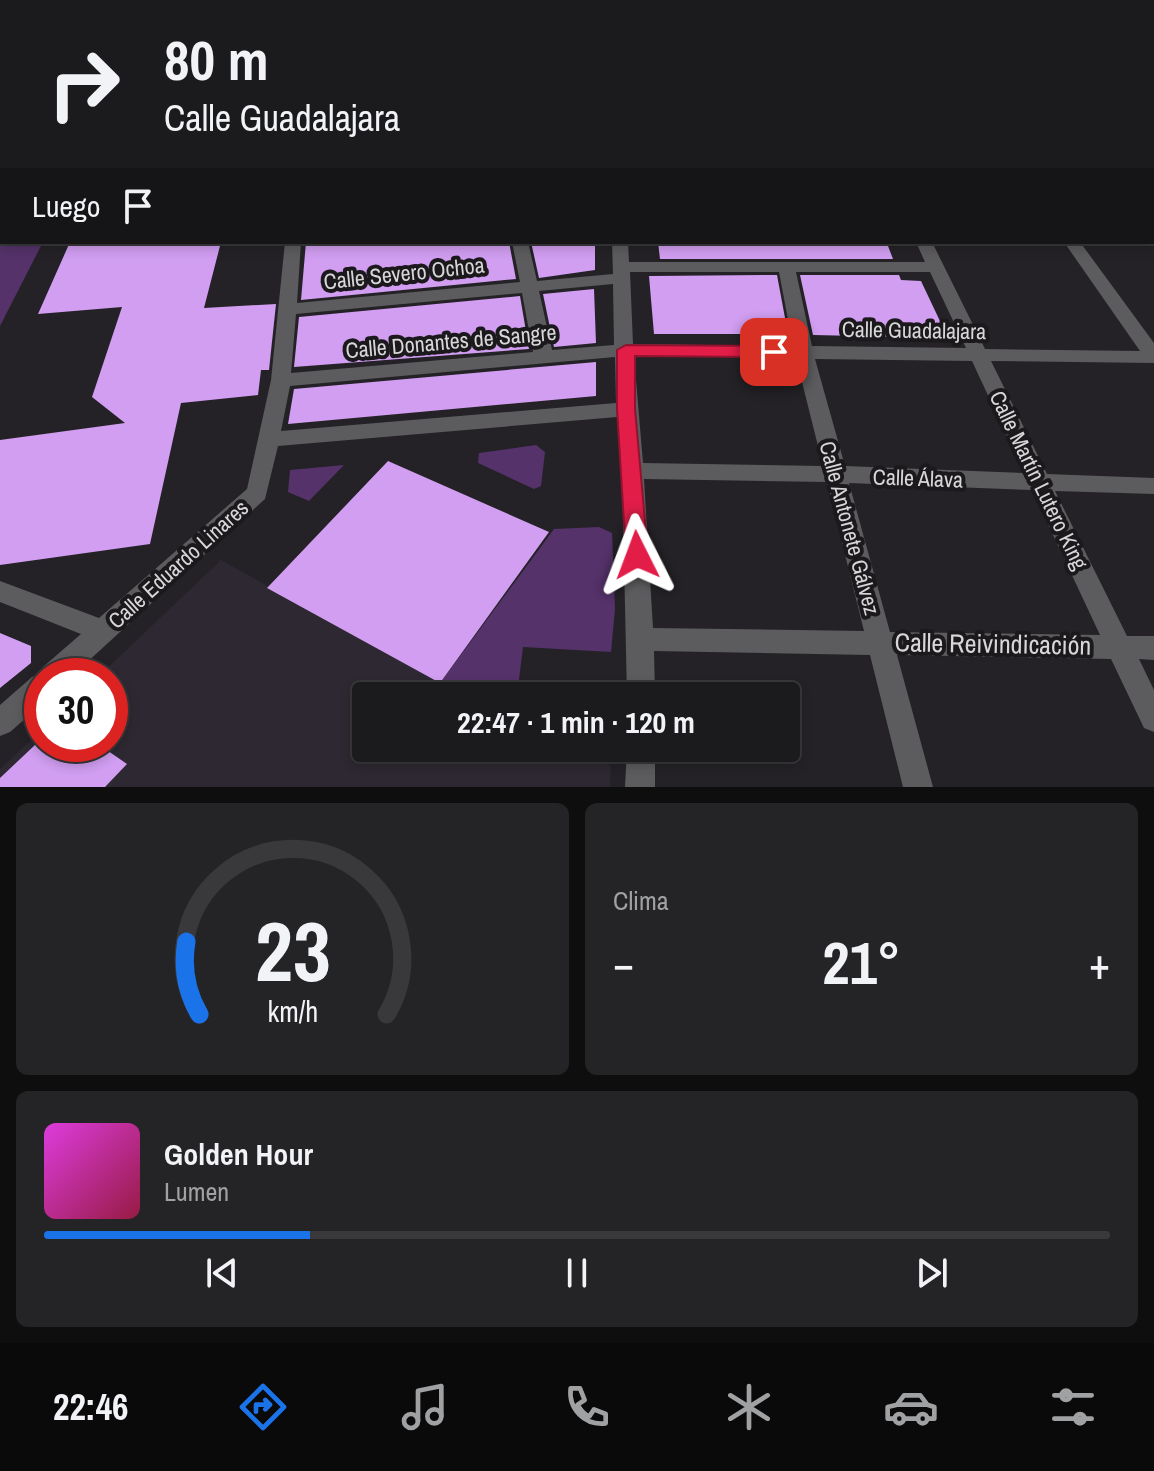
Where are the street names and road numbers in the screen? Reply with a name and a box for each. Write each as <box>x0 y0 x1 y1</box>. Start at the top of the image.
street label: Calle Severo Ochoa <box>322 250 486 296</box>
street label: Calle Guadalajara <box>842 314 986 346</box>
street label: Calle Donantes de Sangre <box>344 317 558 365</box>
street label: Calle Martín Lutero King <box>983 386 1095 574</box>
street label: Calle Antonete Gálvez <box>812 438 888 618</box>
street label: Calle Álava <box>872 461 964 495</box>
street label: Calle Eduardo Linares <box>101 493 255 635</box>
street label: Calle Reivindicación <box>894 624 1092 663</box>

